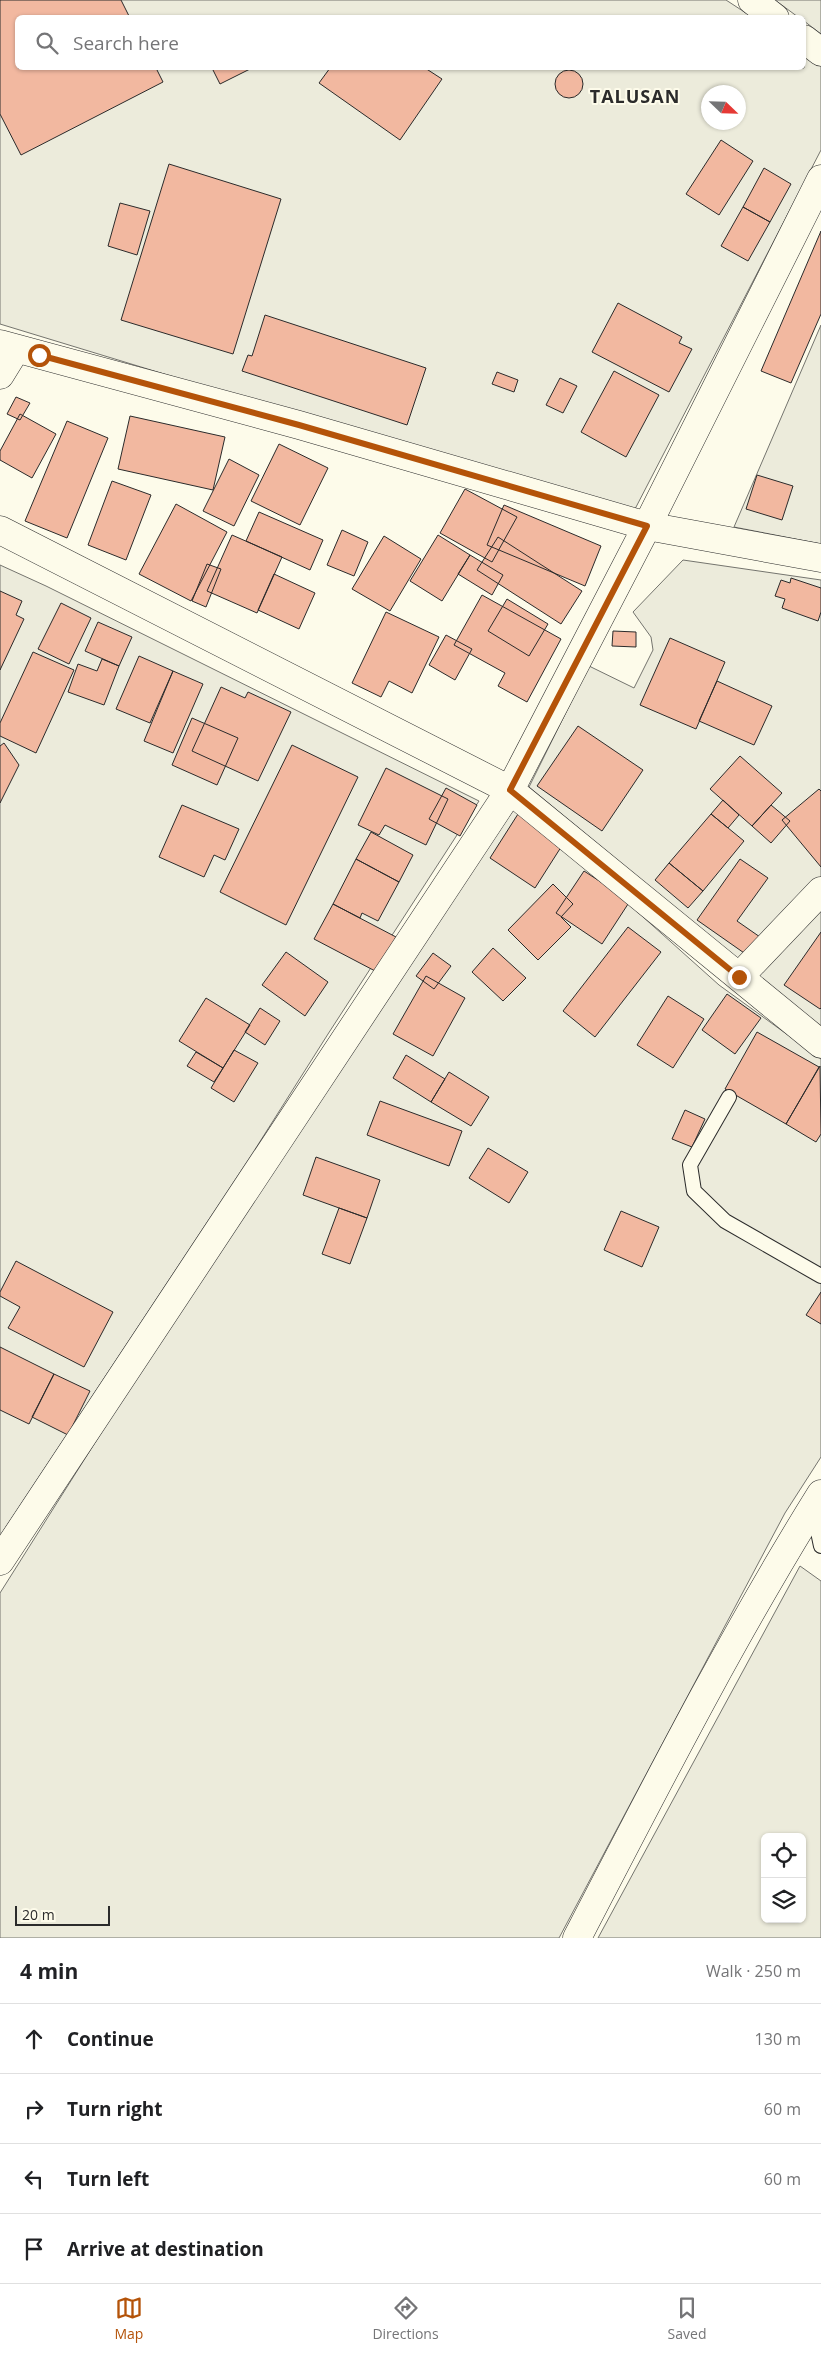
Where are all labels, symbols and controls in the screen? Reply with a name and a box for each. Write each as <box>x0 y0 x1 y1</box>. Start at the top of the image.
search box <box>15 15 806 70</box>
icon: search <box>33 29 61 57</box>
text: Search here <box>73 30 179 56</box>
district label: TALUSAN <box>590 84 680 108</box>
north arrow <box>701 85 746 130</box>
route start <box>28 344 51 367</box>
route end <box>728 966 751 989</box>
map controls <box>761 1833 806 1923</box>
button: locate <box>761 1833 806 1878</box>
button: layers <box>761 1878 806 1923</box>
scale bar <box>15 1903 110 1926</box>
text: 20 m <box>22 1905 55 1924</box>
text: 4 min <box>20 1957 78 1985</box>
text: Walk · 250 m <box>706 1960 801 1982</box>
icon: ahead <box>20 2025 48 2053</box>
text: Continue <box>67 2026 154 2052</box>
text: 130 m <box>755 2028 801 2050</box>
icon: right <box>20 2095 48 2123</box>
text: Turn right <box>67 2096 162 2122</box>
text: 60 m <box>764 2098 801 2120</box>
icon: left <box>20 2165 48 2193</box>
text: Turn left <box>67 2166 149 2192</box>
text: 60 m <box>764 2168 801 2190</box>
icon: arrive <box>20 2235 48 2263</box>
text: Arrive at destination <box>67 2236 264 2262</box>
tab: Map <box>114 2294 143 2343</box>
tab: Directions <box>372 2294 439 2343</box>
tab: Saved <box>668 2294 706 2343</box>

